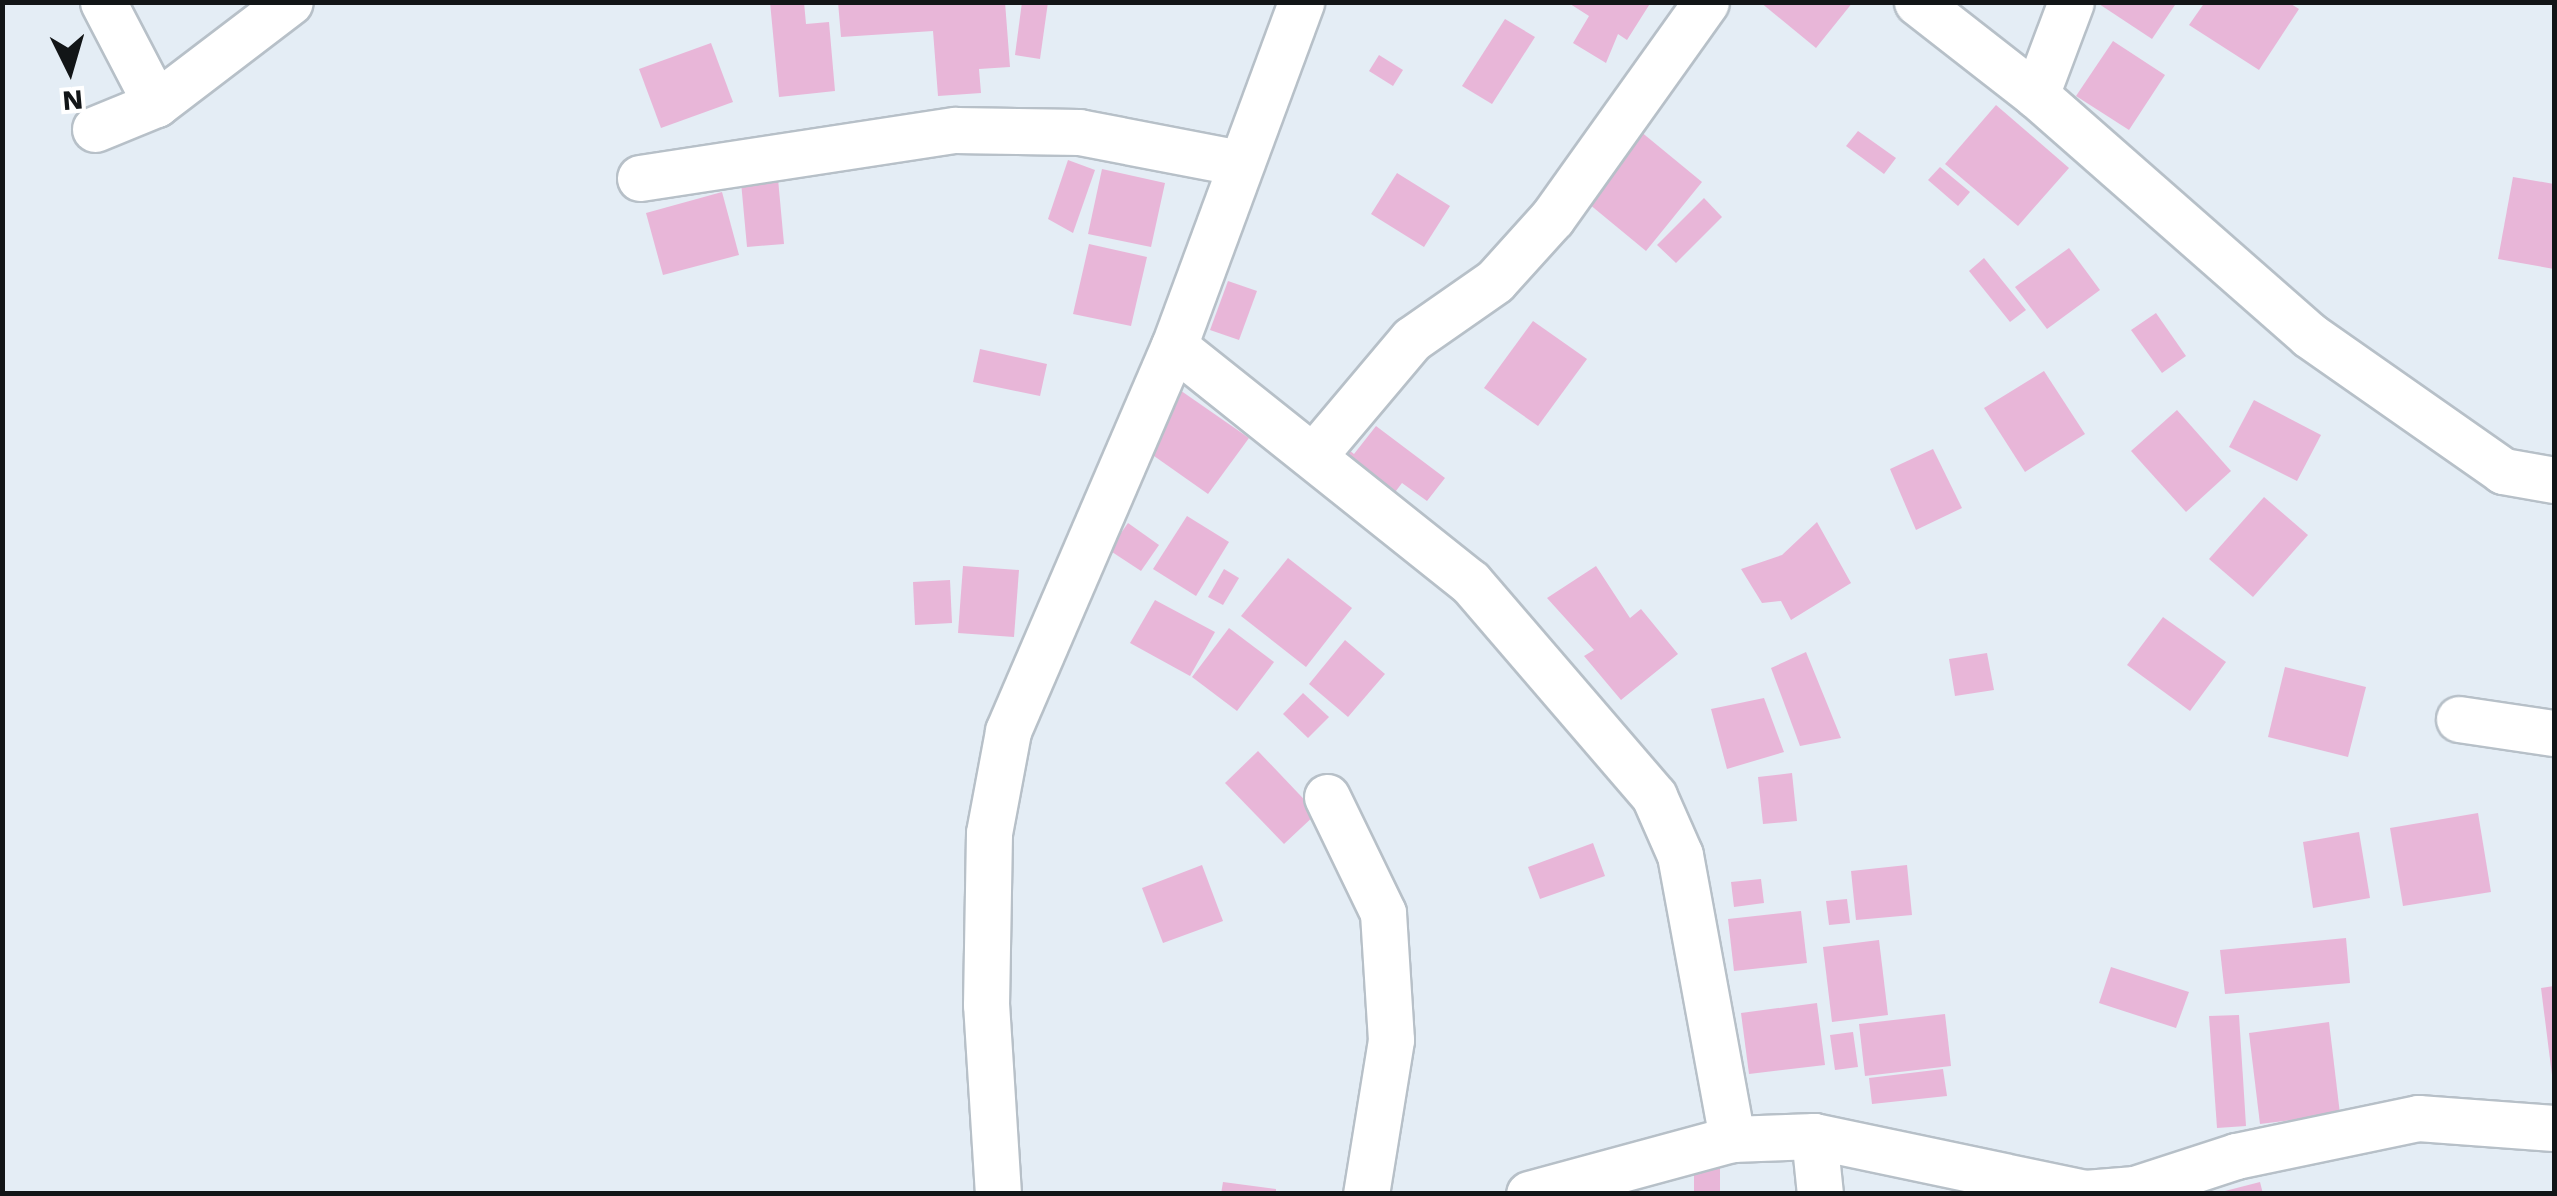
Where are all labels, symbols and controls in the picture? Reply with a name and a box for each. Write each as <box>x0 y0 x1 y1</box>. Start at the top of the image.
north arrow <box>20 20 120 120</box>
text: N <box>61 83 84 118</box>

